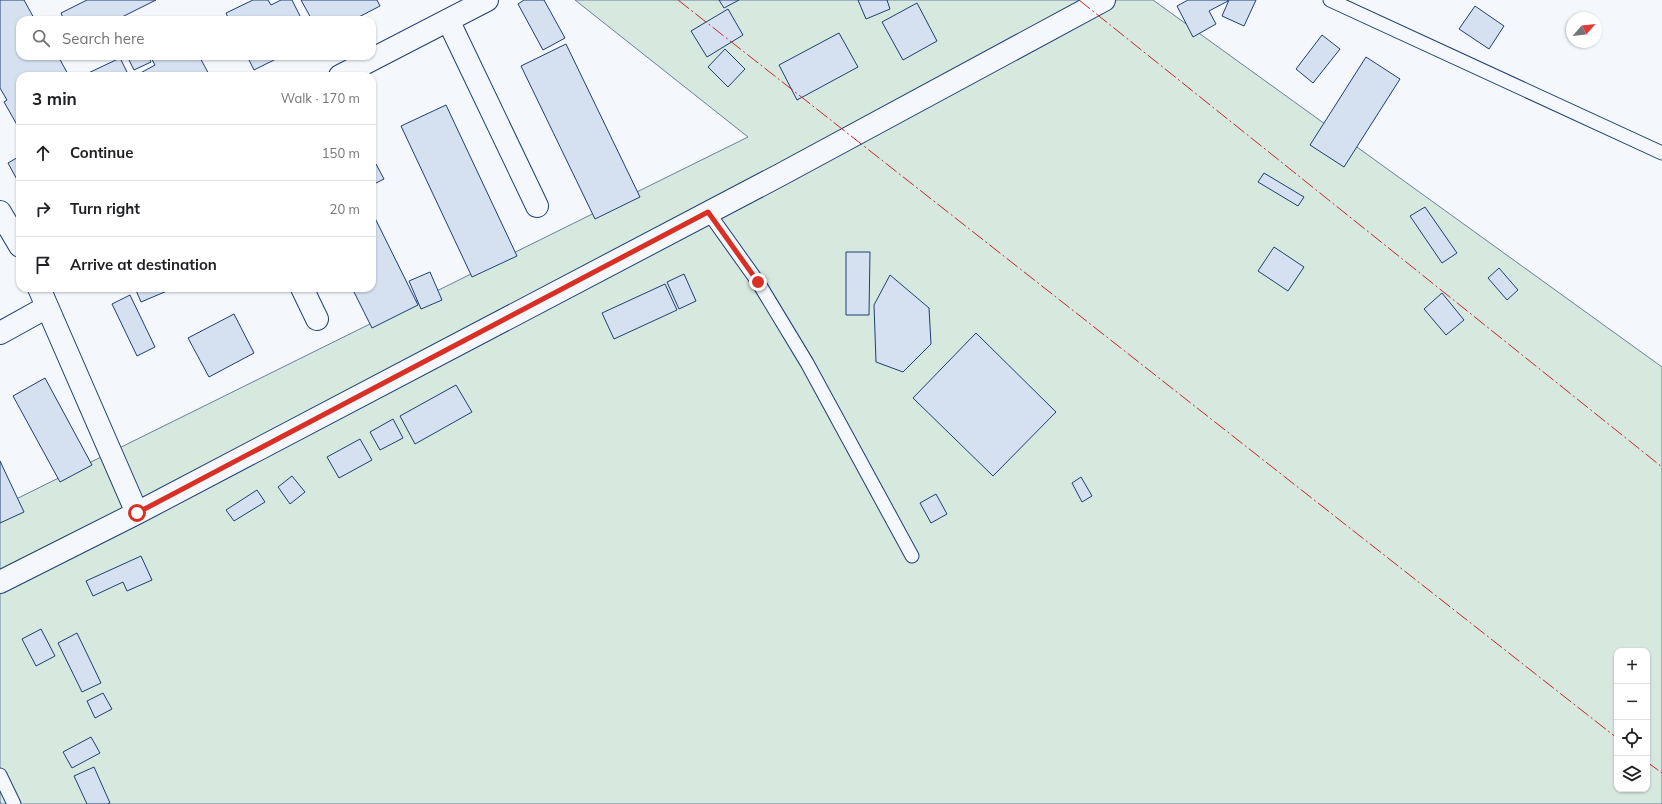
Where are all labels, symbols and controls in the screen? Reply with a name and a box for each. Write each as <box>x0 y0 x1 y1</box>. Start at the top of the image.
north arrow <box>1566 12 1602 48</box>
search box <box>16 16 376 60</box>
icon: search <box>30 27 52 49</box>
text: Search here <box>62 29 144 48</box>
text: 3 min <box>32 88 77 109</box>
text: Walk · 170 m <box>281 90 360 106</box>
icon: ahead <box>32 142 54 164</box>
text: Continue <box>70 143 133 162</box>
text: 150 m <box>322 145 360 161</box>
icon: right <box>32 198 54 220</box>
text: Turn right <box>70 199 140 218</box>
text: 20 m <box>330 201 360 217</box>
icon: arrive <box>32 254 54 276</box>
text: Arrive at destination <box>70 255 217 274</box>
route end <box>749 273 767 291</box>
route start <box>128 504 146 522</box>
map controls <box>1614 648 1650 792</box>
button: + <box>1614 648 1650 684</box>
button: − <box>1614 684 1650 720</box>
button: locate <box>1614 720 1650 756</box>
button: layers <box>1614 756 1650 792</box>

